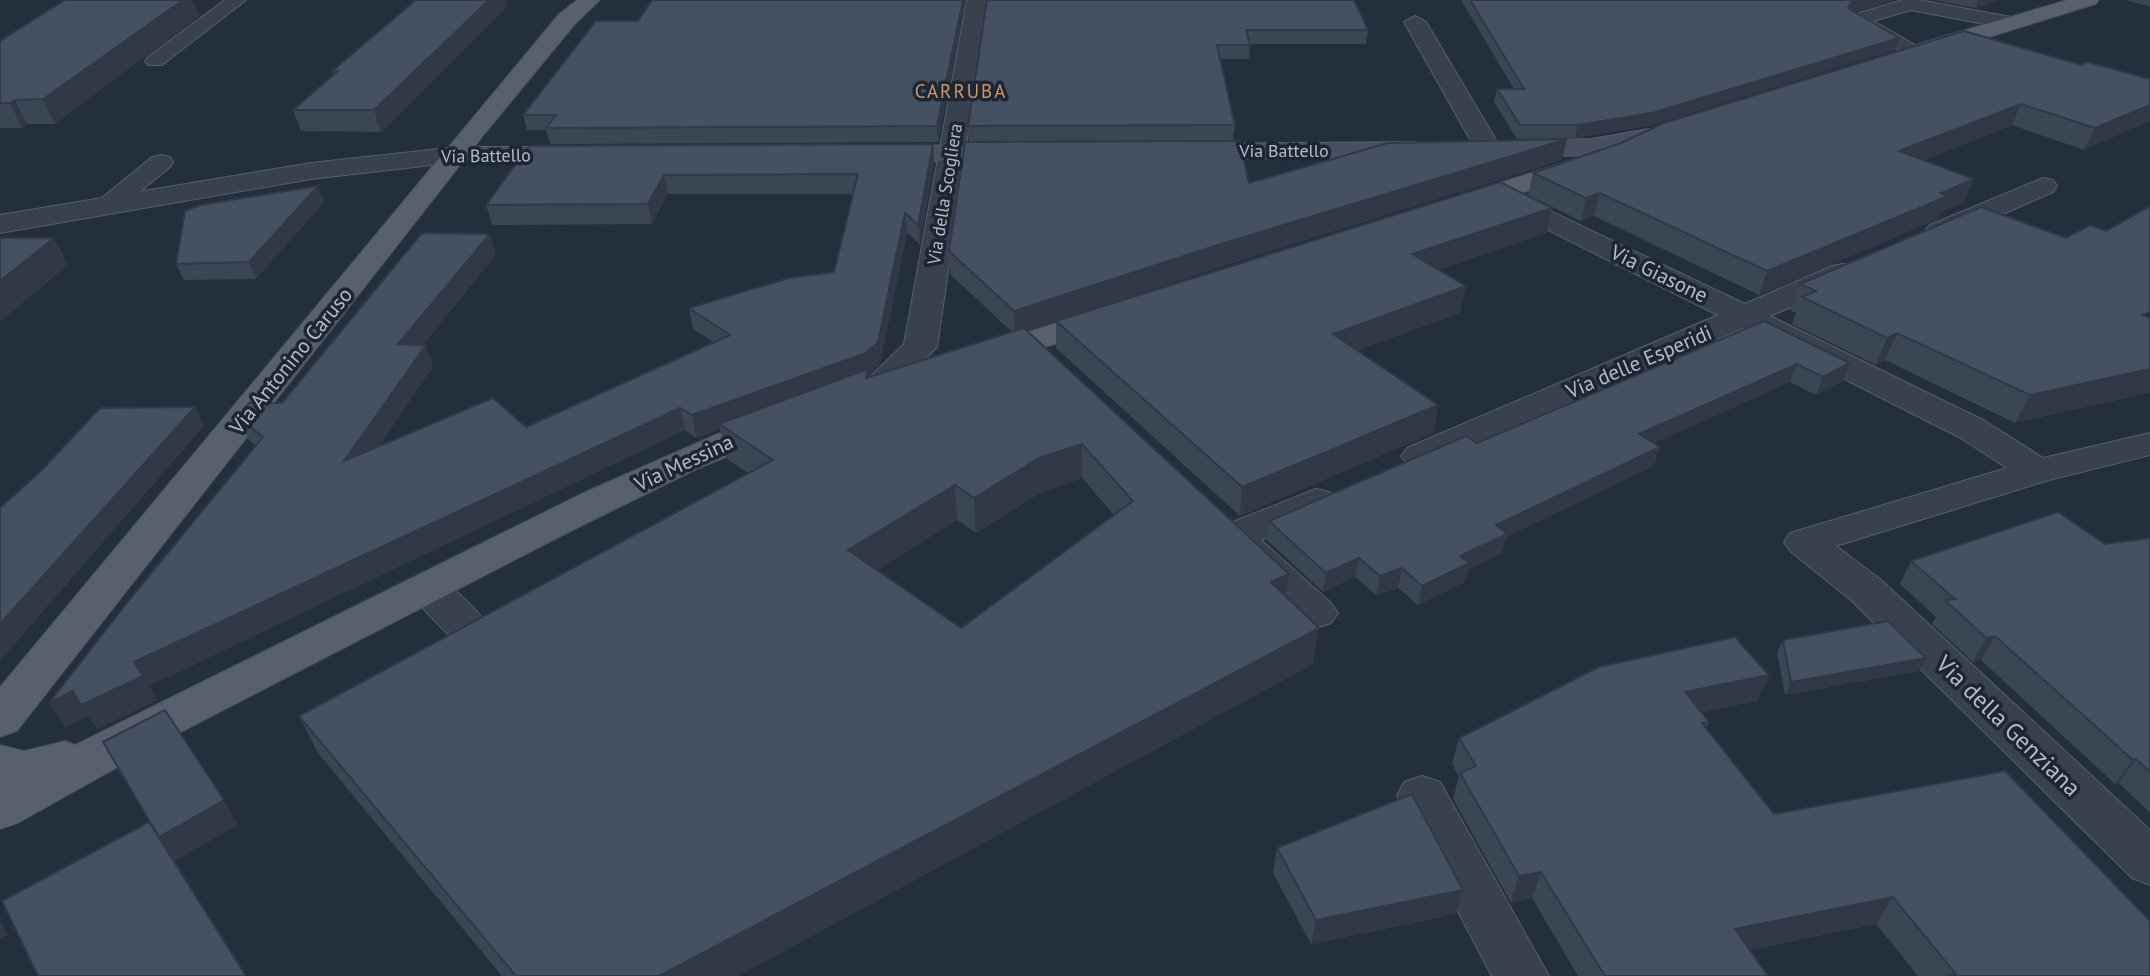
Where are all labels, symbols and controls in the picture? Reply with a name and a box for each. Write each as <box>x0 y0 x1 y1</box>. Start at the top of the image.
district label: CARRUBA <box>915 79 1007 103</box>
street label: Via della Scogliera <box>922 122 967 267</box>
street label: Via Battello <box>1238 139 1329 162</box>
street label: Via Battello <box>440 143 531 168</box>
street label: Via Giasone <box>1605 238 1712 309</box>
street label: Via Antonino Caruso <box>223 282 358 440</box>
street label: Via delle Esperidi <box>1561 319 1716 405</box>
street label: Via Messina <box>629 428 738 498</box>
street label: Via della Genziana <box>1929 648 2087 803</box>

